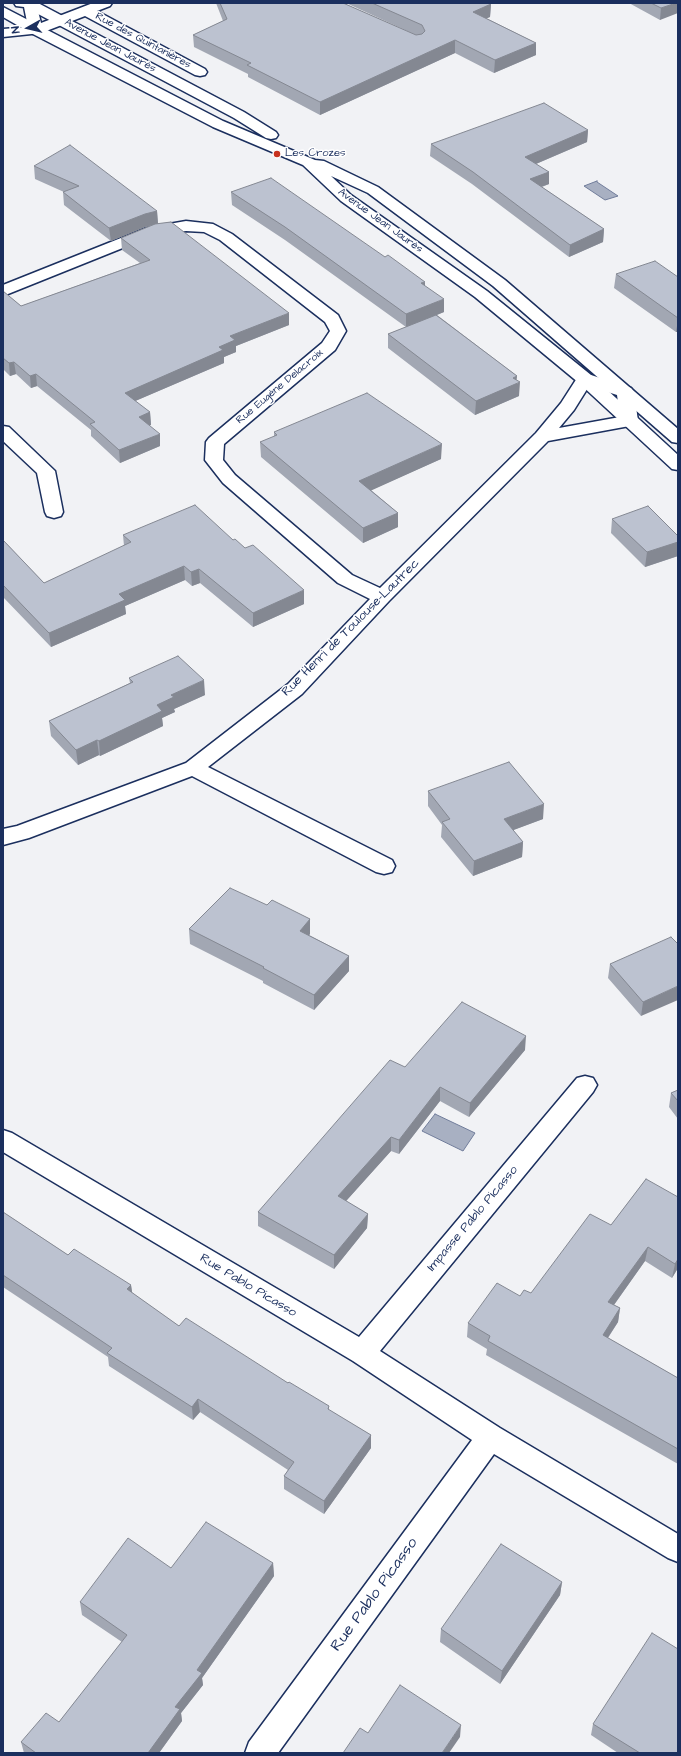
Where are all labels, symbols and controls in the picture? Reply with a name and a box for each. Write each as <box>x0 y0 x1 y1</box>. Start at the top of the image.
north arrow <box>8 8 48 48</box>
street label: Rue des Quintanières <box>93 10 193 72</box>
street label: Avenue Jean Jaurès <box>62 16 158 76</box>
text: N <box>8 25 24 34</box>
place label: Les Crozes <box>285 147 345 161</box>
marker: Les Crozes <box>272 149 282 159</box>
street label: Avenue Jean Jaurès <box>335 186 425 256</box>
street label: Rue Eugène Delacroix <box>234 347 326 427</box>
street label: Rue Henri de Toulouse-Lautrec <box>279 556 423 700</box>
street label: Impasse Pablo Picasso <box>424 1163 522 1275</box>
street label: Rue Pablo Picasso <box>197 1251 299 1321</box>
street label: Rue Pablo Picasso <box>327 1534 423 1656</box>

